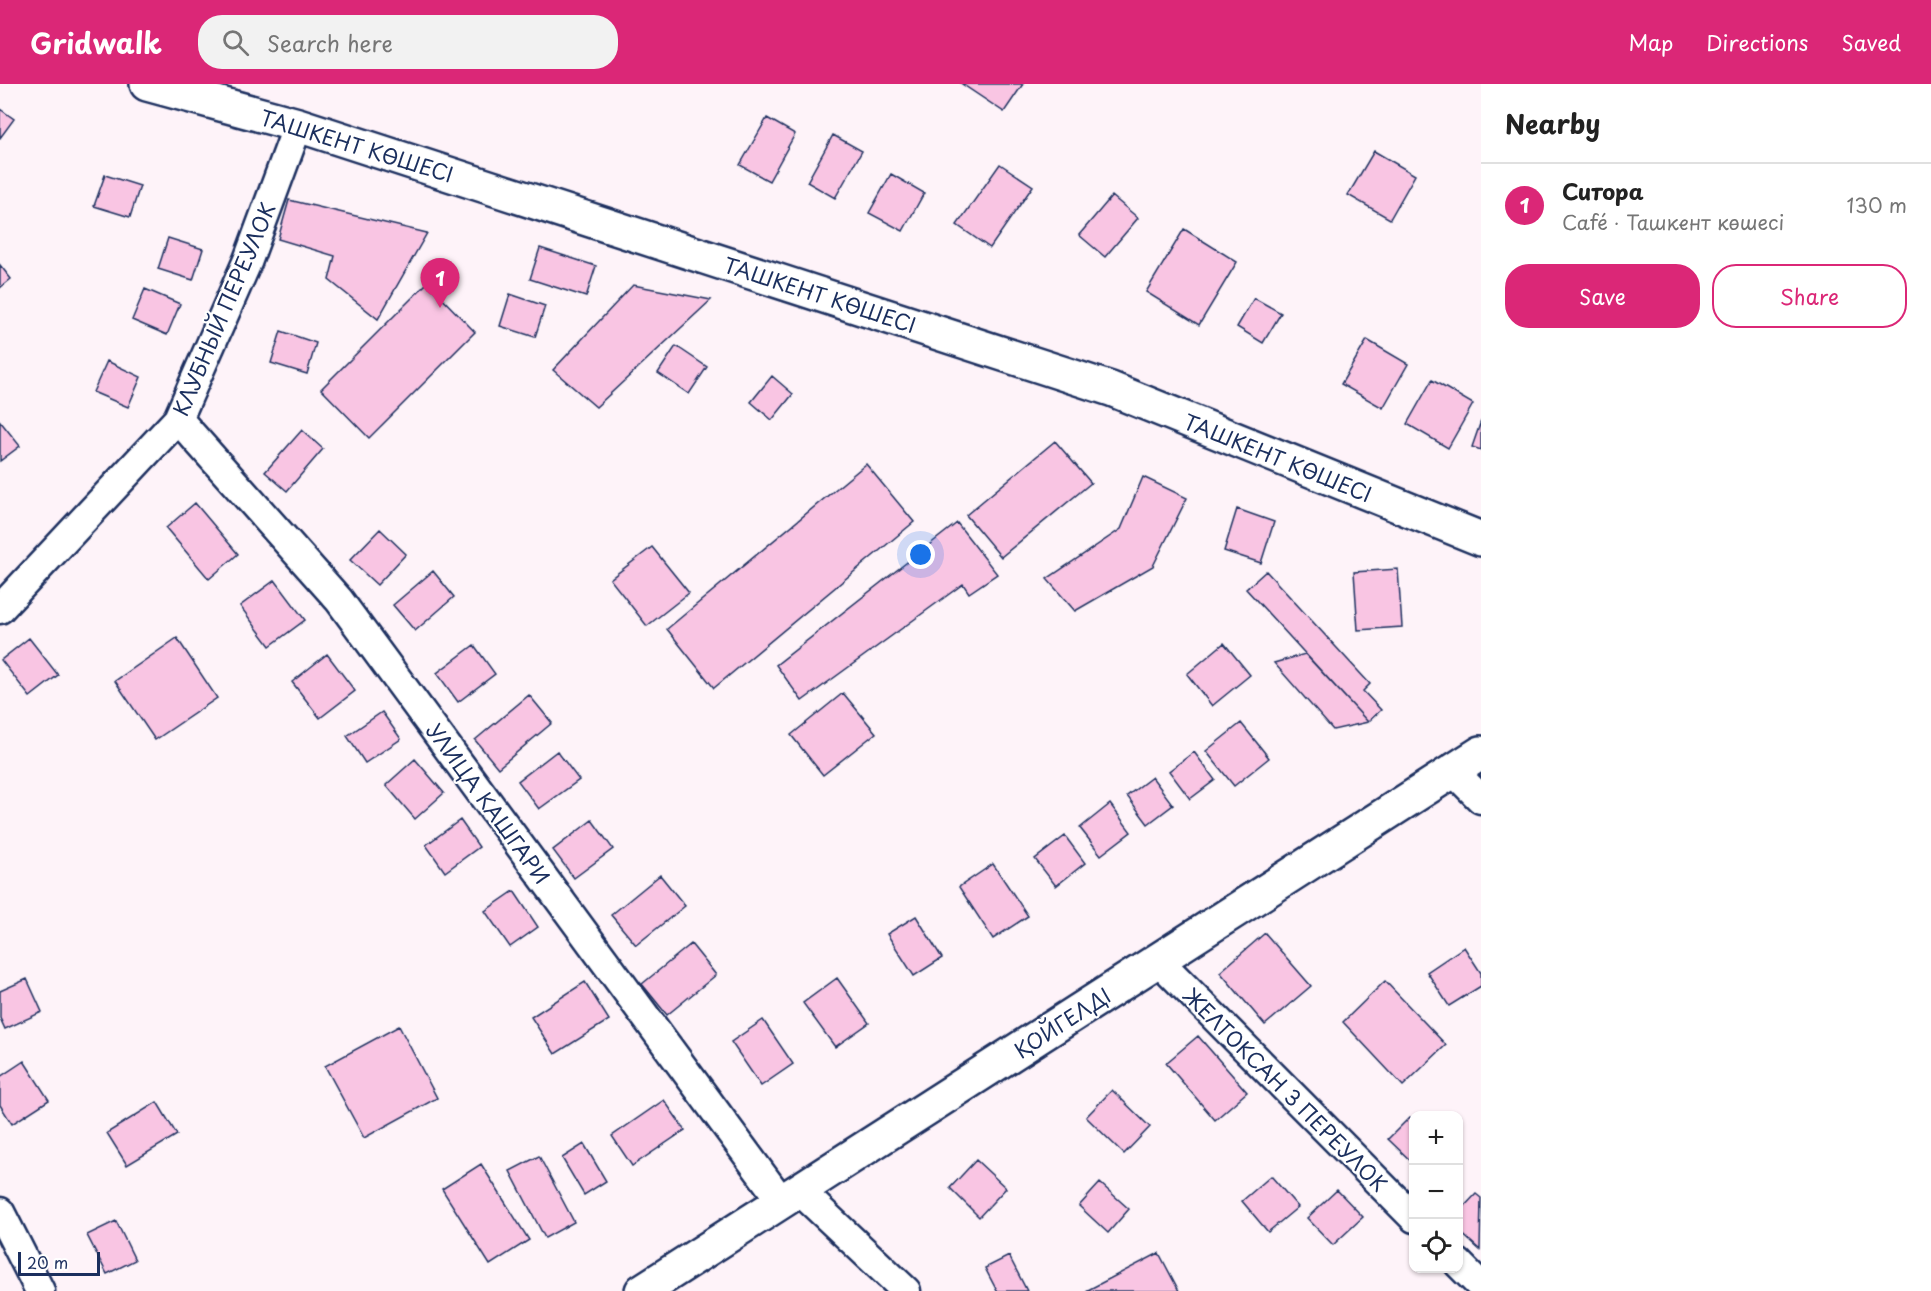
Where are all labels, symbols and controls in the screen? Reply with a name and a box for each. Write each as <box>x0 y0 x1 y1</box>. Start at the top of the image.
search box <box>198 15 618 69</box>
text: Gridwalk <box>30 21 162 64</box>
icon: search <box>219 26 252 59</box>
text: Search here <box>267 26 393 59</box>
text: Map <box>1628 26 1673 58</box>
text: Directions <box>1706 26 1808 58</box>
text: Saved <box>1841 26 1901 58</box>
street label: ТАШКЕНТ КӨШЕСІ <box>257 100 457 190</box>
text: Nearby <box>1505 104 1600 143</box>
text: Ситора <box>1562 174 1644 207</box>
text: 1 <box>1520 190 1529 220</box>
text: 130 m <box>1847 190 1907 220</box>
street label: КЛУБНЫЙ ПЕРЕУЛОК <box>164 197 282 421</box>
text: Café · Ташкент көшесі <box>1562 207 1784 237</box>
street label: ТАШКЕНТ КӨШЕСІ <box>720 248 920 340</box>
pin: 1 <box>420 258 460 308</box>
button: Save <box>1505 264 1700 328</box>
button: Share <box>1712 264 1907 328</box>
street label: ТАШКЕНТ КӨШЕСІ <box>1179 405 1377 509</box>
your location <box>906 540 935 569</box>
street label: УЛИЦА КАШГАРИ <box>420 716 558 890</box>
street label: ҚОЙГЕЛДІ <box>1007 979 1117 1065</box>
street label: ЖЕЛТОКСАН 3 ПЕРЕУЛОК <box>1176 979 1395 1198</box>
map controls <box>1409 1111 1463 1273</box>
button: + <box>1409 1111 1463 1165</box>
button: − <box>1409 1165 1463 1219</box>
button: locate <box>1409 1219 1463 1273</box>
scale bar <box>18 1249 100 1276</box>
text: 20 m <box>27 1250 68 1274</box>

